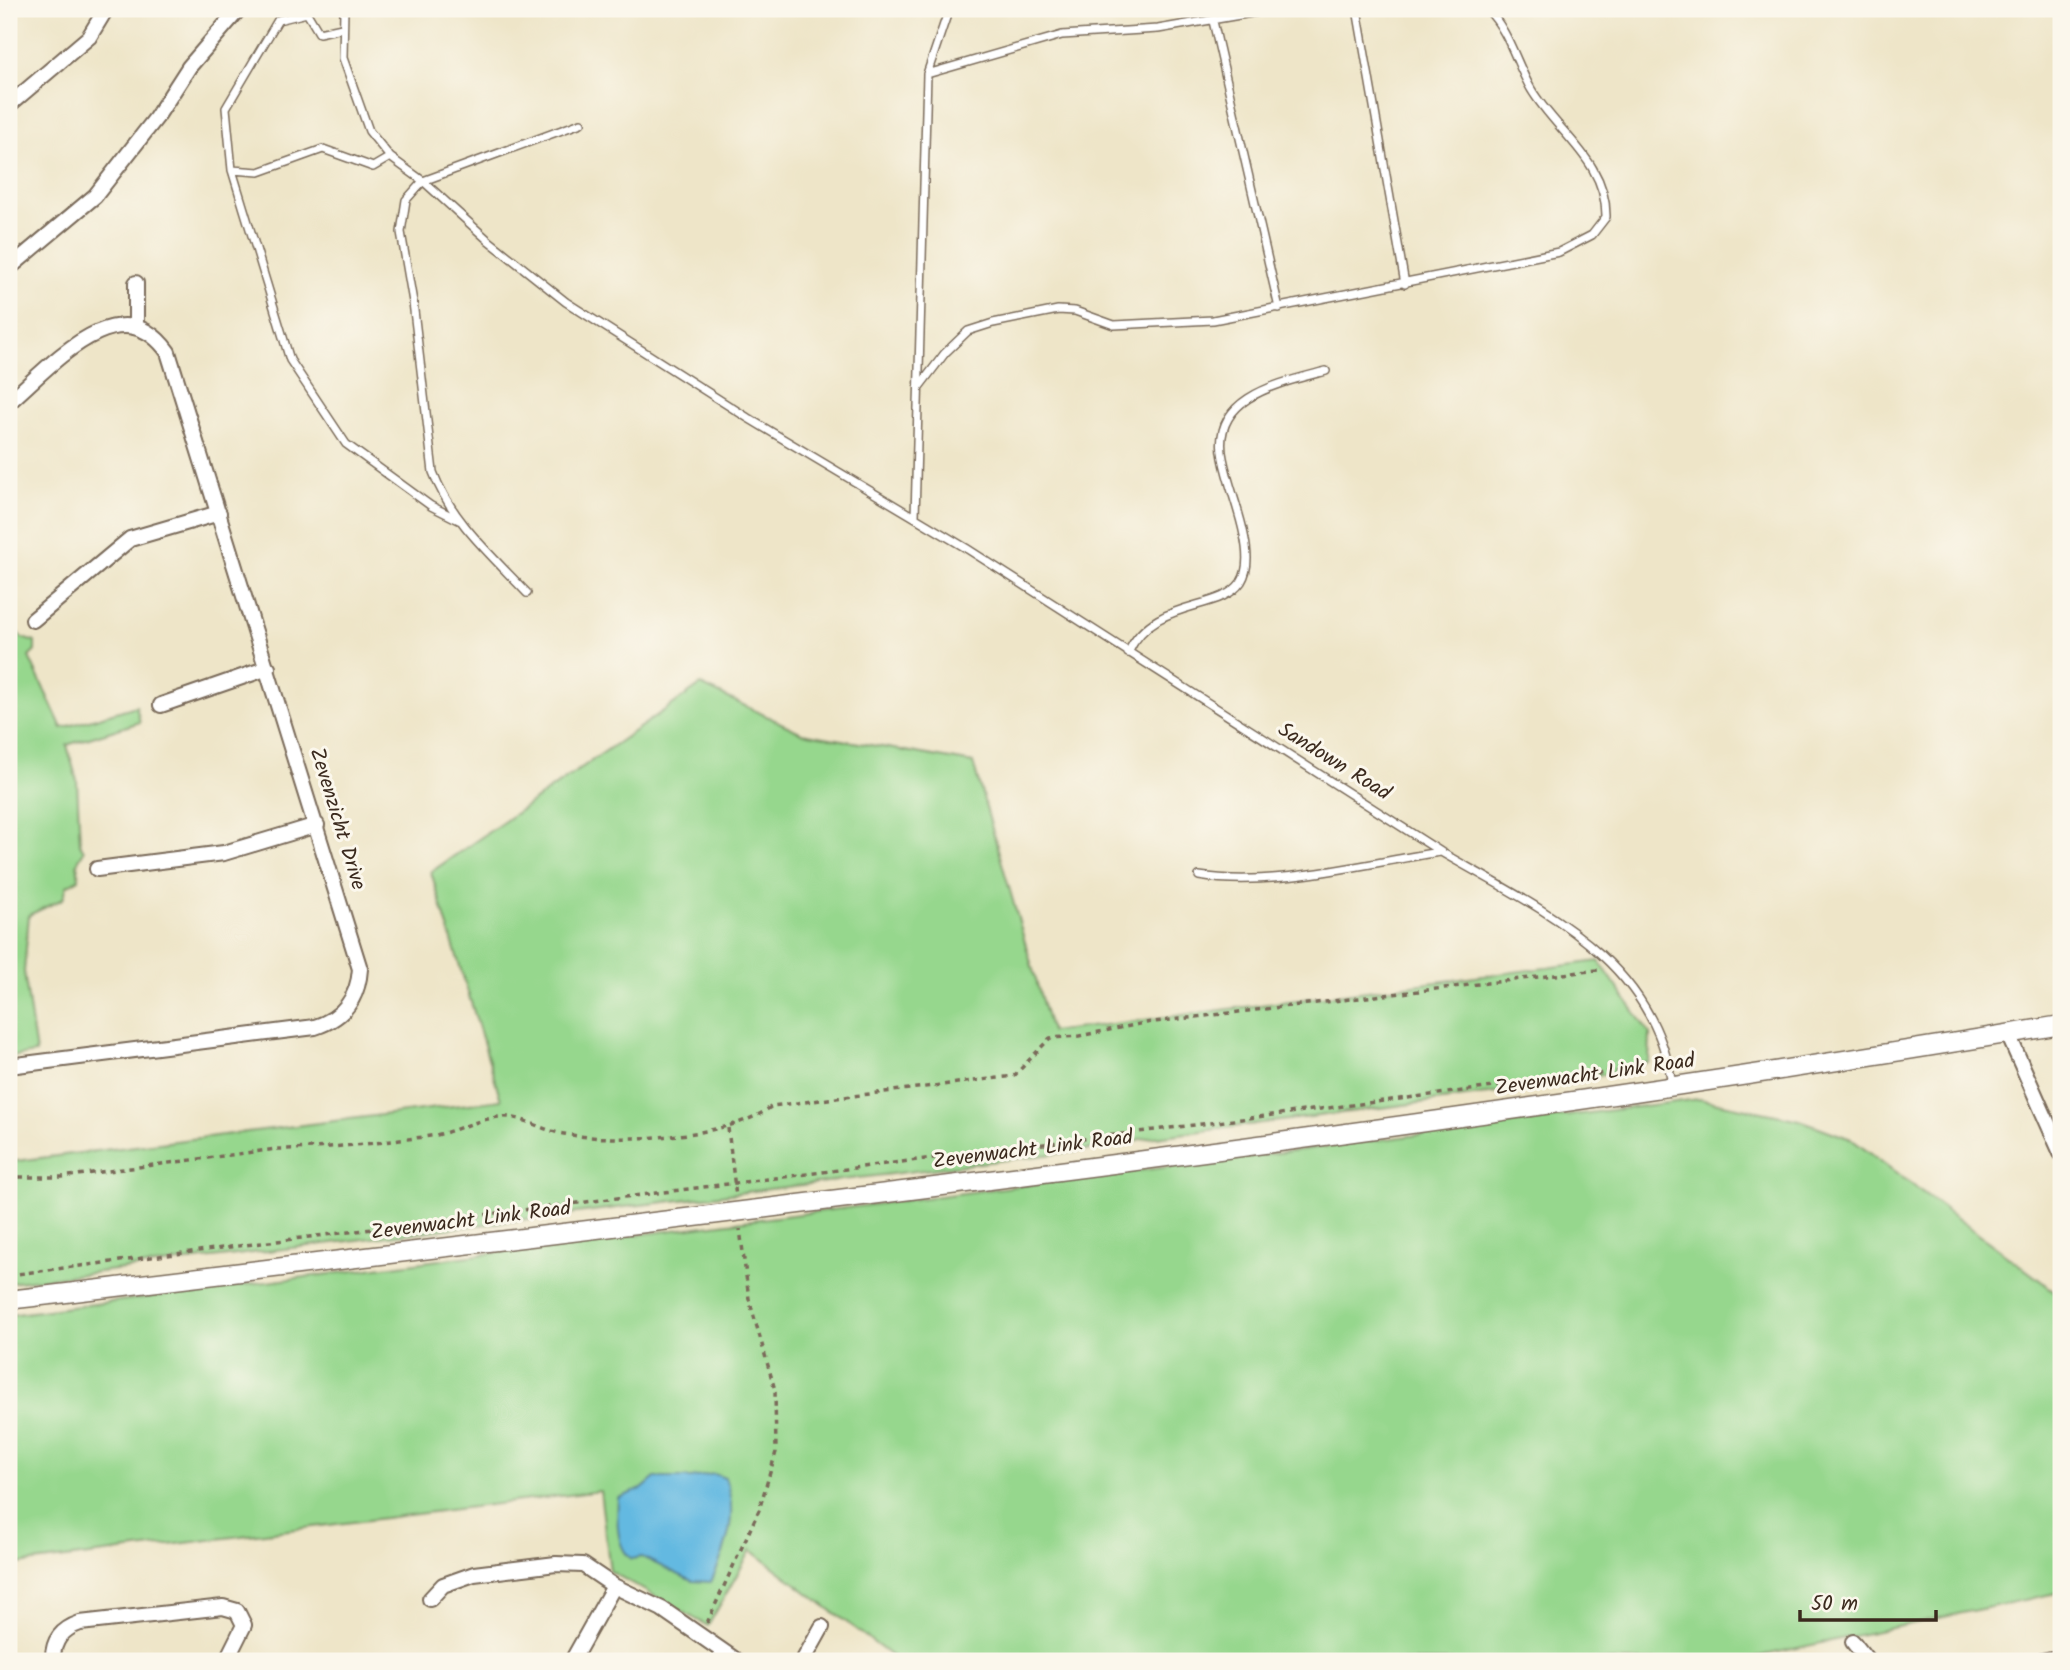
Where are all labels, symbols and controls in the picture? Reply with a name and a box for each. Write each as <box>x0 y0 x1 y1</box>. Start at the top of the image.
street label: Sandown Road <box>1271 714 1397 810</box>
street label: Zevenzicht Drive <box>300 744 374 895</box>
street label: Zevenwacht Link Road <box>1493 1045 1697 1105</box>
street label: Zevenwacht Link Road <box>931 1121 1135 1179</box>
street label: Zevenwacht Link Road <box>369 1192 573 1250</box>
scale bar <box>1800 1579 1937 1623</box>
text: 50 m <box>1811 1588 1858 1621</box>

